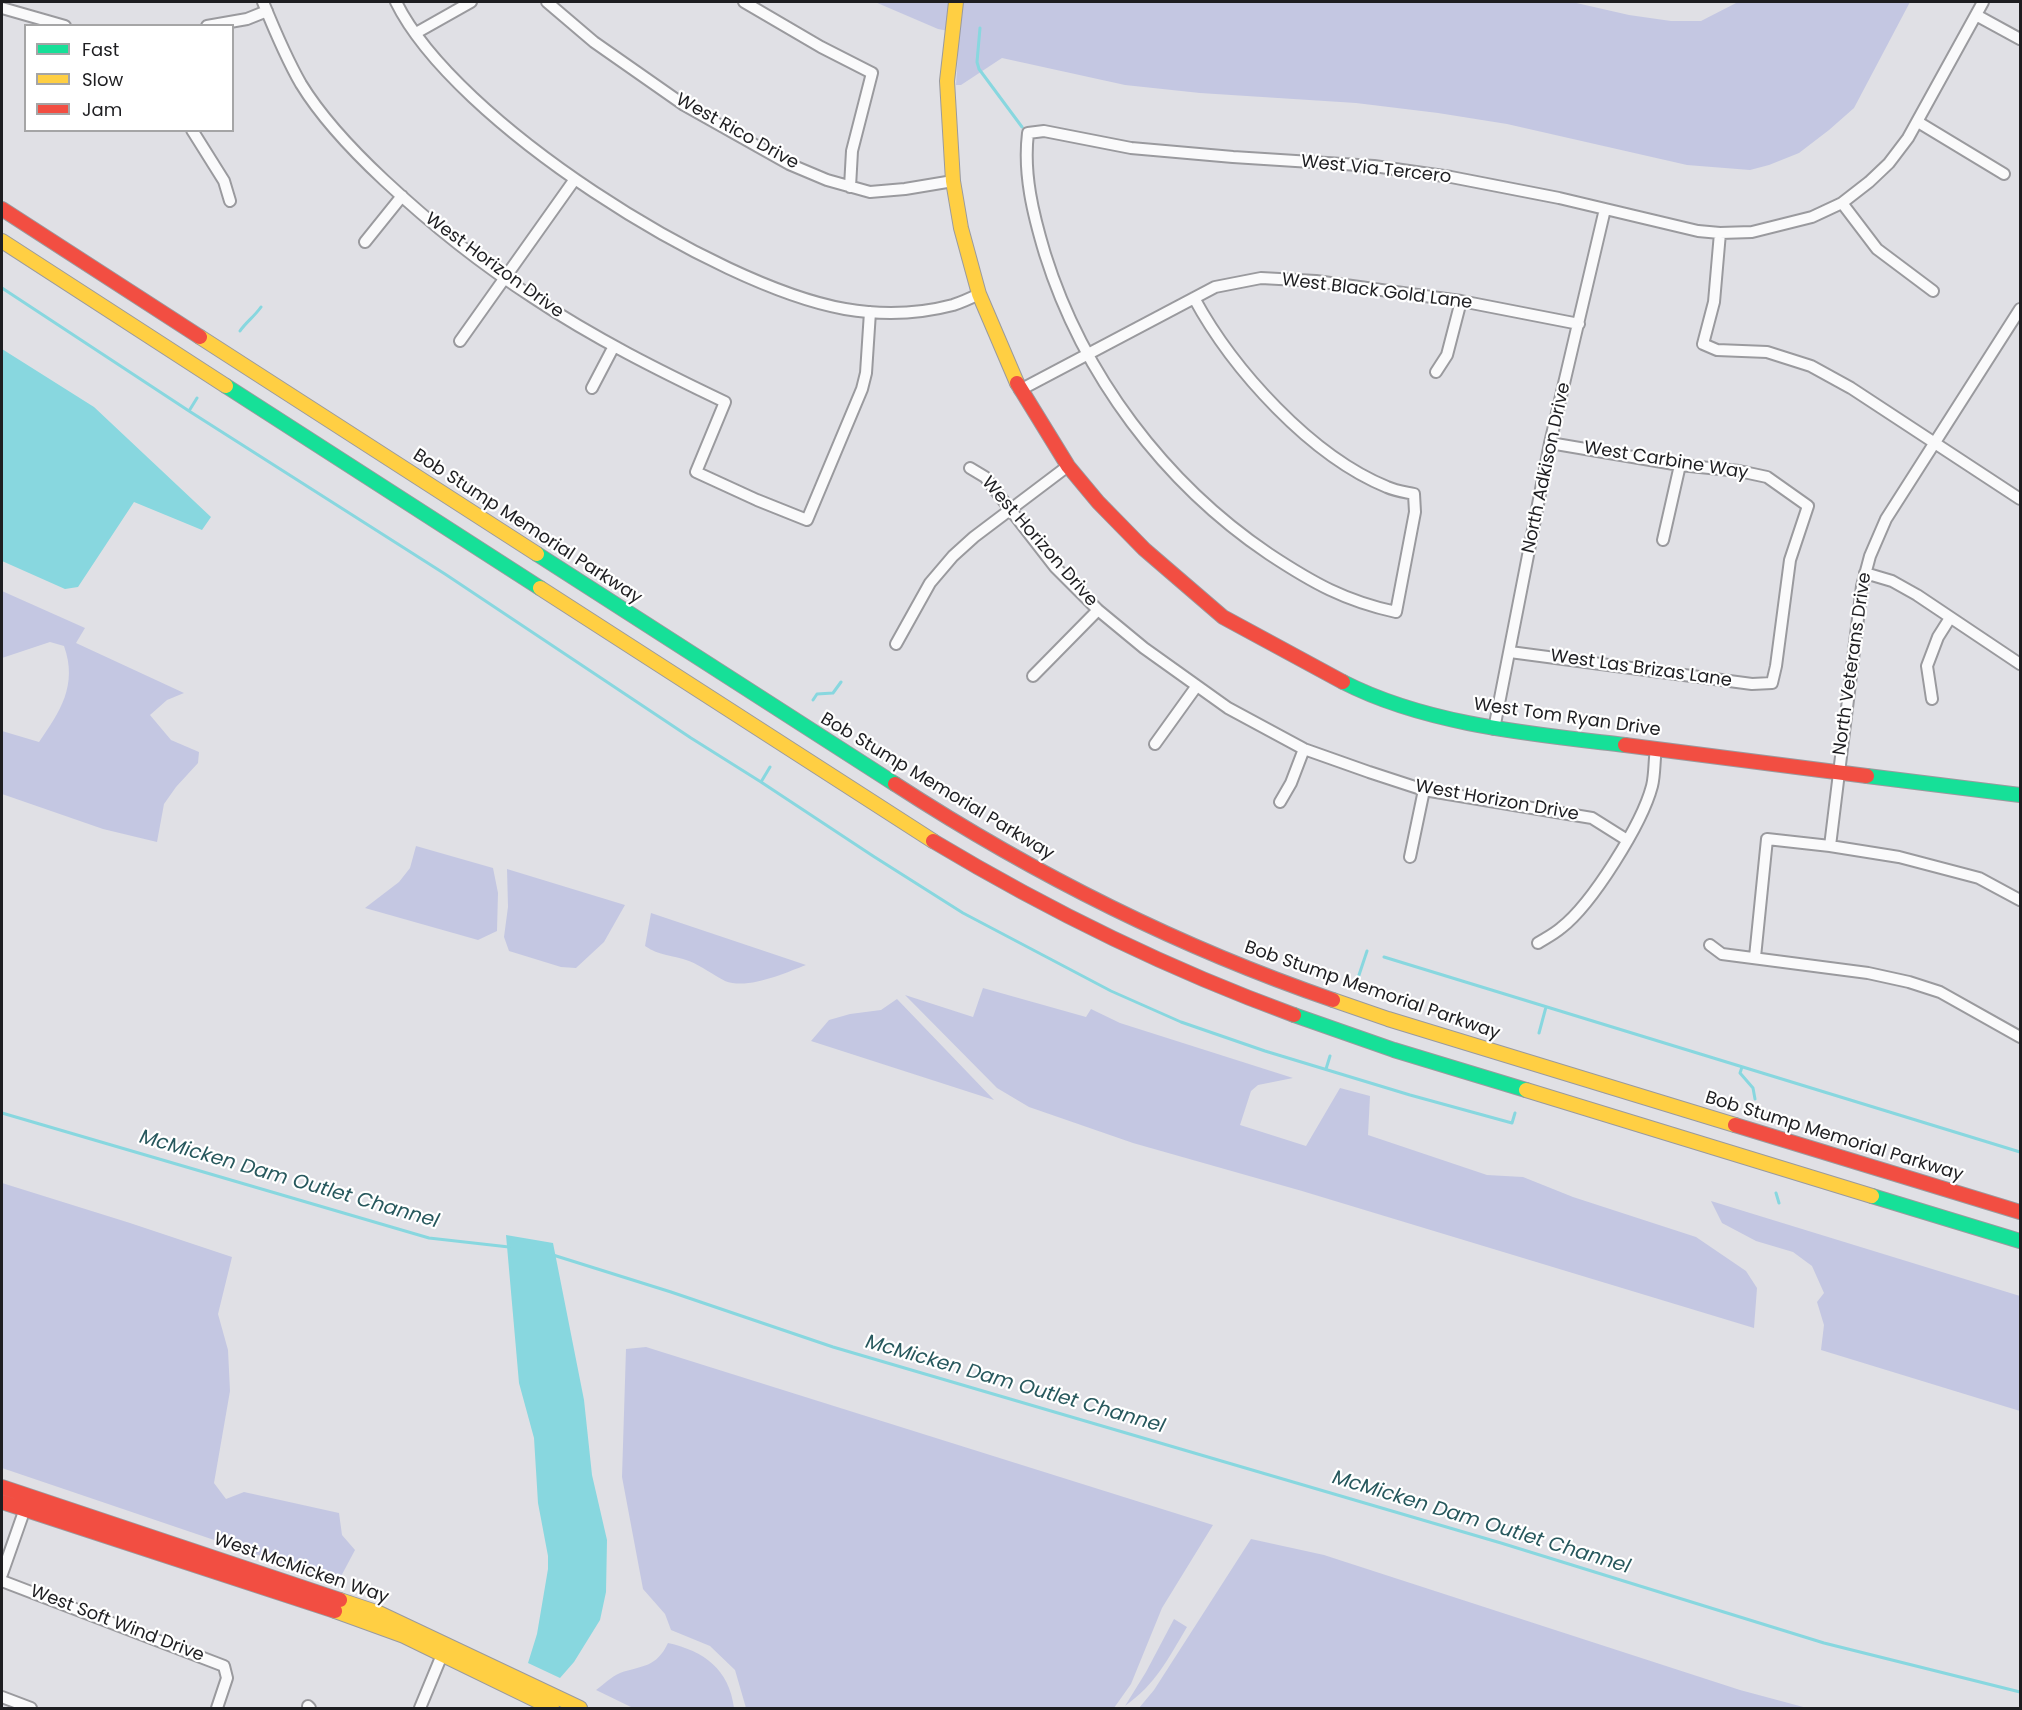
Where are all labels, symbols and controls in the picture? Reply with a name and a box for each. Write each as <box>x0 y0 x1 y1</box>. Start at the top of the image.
legend <box>24 24 234 132</box>
text: Fast <box>82 37 119 62</box>
text: Slow <box>82 67 123 92</box>
street label: West Rico Drive <box>672 89 802 175</box>
text: Jam <box>82 97 122 122</box>
street label: West Via Tercero <box>1300 151 1452 189</box>
street label: West Horizon Drive <box>421 209 567 323</box>
street label: West Black Gold Lane <box>1281 270 1473 314</box>
street label: North Adkison Drive <box>1518 381 1576 555</box>
street label: West Carbine Way <box>1582 437 1750 485</box>
street label: Bob Stump Memorial Parkway <box>408 445 646 609</box>
street label: West Horizon Drive <box>976 472 1102 612</box>
street label: North Veterans Drive <box>1829 571 1877 757</box>
street label: West Las Brizas Lane <box>1549 646 1733 692</box>
street label: West Tom Ryan Drive <box>1472 694 1662 742</box>
street label: Bob Stump Memorial Parkway <box>816 709 1058 865</box>
street label: West Horizon Drive <box>1414 776 1580 826</box>
street label: Bob Stump Memorial Parkway <box>1242 937 1502 1045</box>
street label: Bob Stump Memorial Parkway <box>1702 1087 1966 1187</box>
water label: McMicken Dam Outlet Channel <box>137 1126 441 1234</box>
water label: McMicken Dam Outlet Channel <box>863 1331 1167 1439</box>
water label: McMicken Dam Outlet Channel <box>1329 1466 1633 1580</box>
street label: West McMicken Way <box>211 1529 391 1609</box>
street label: West Soft Wind Drive <box>27 1581 207 1667</box>

